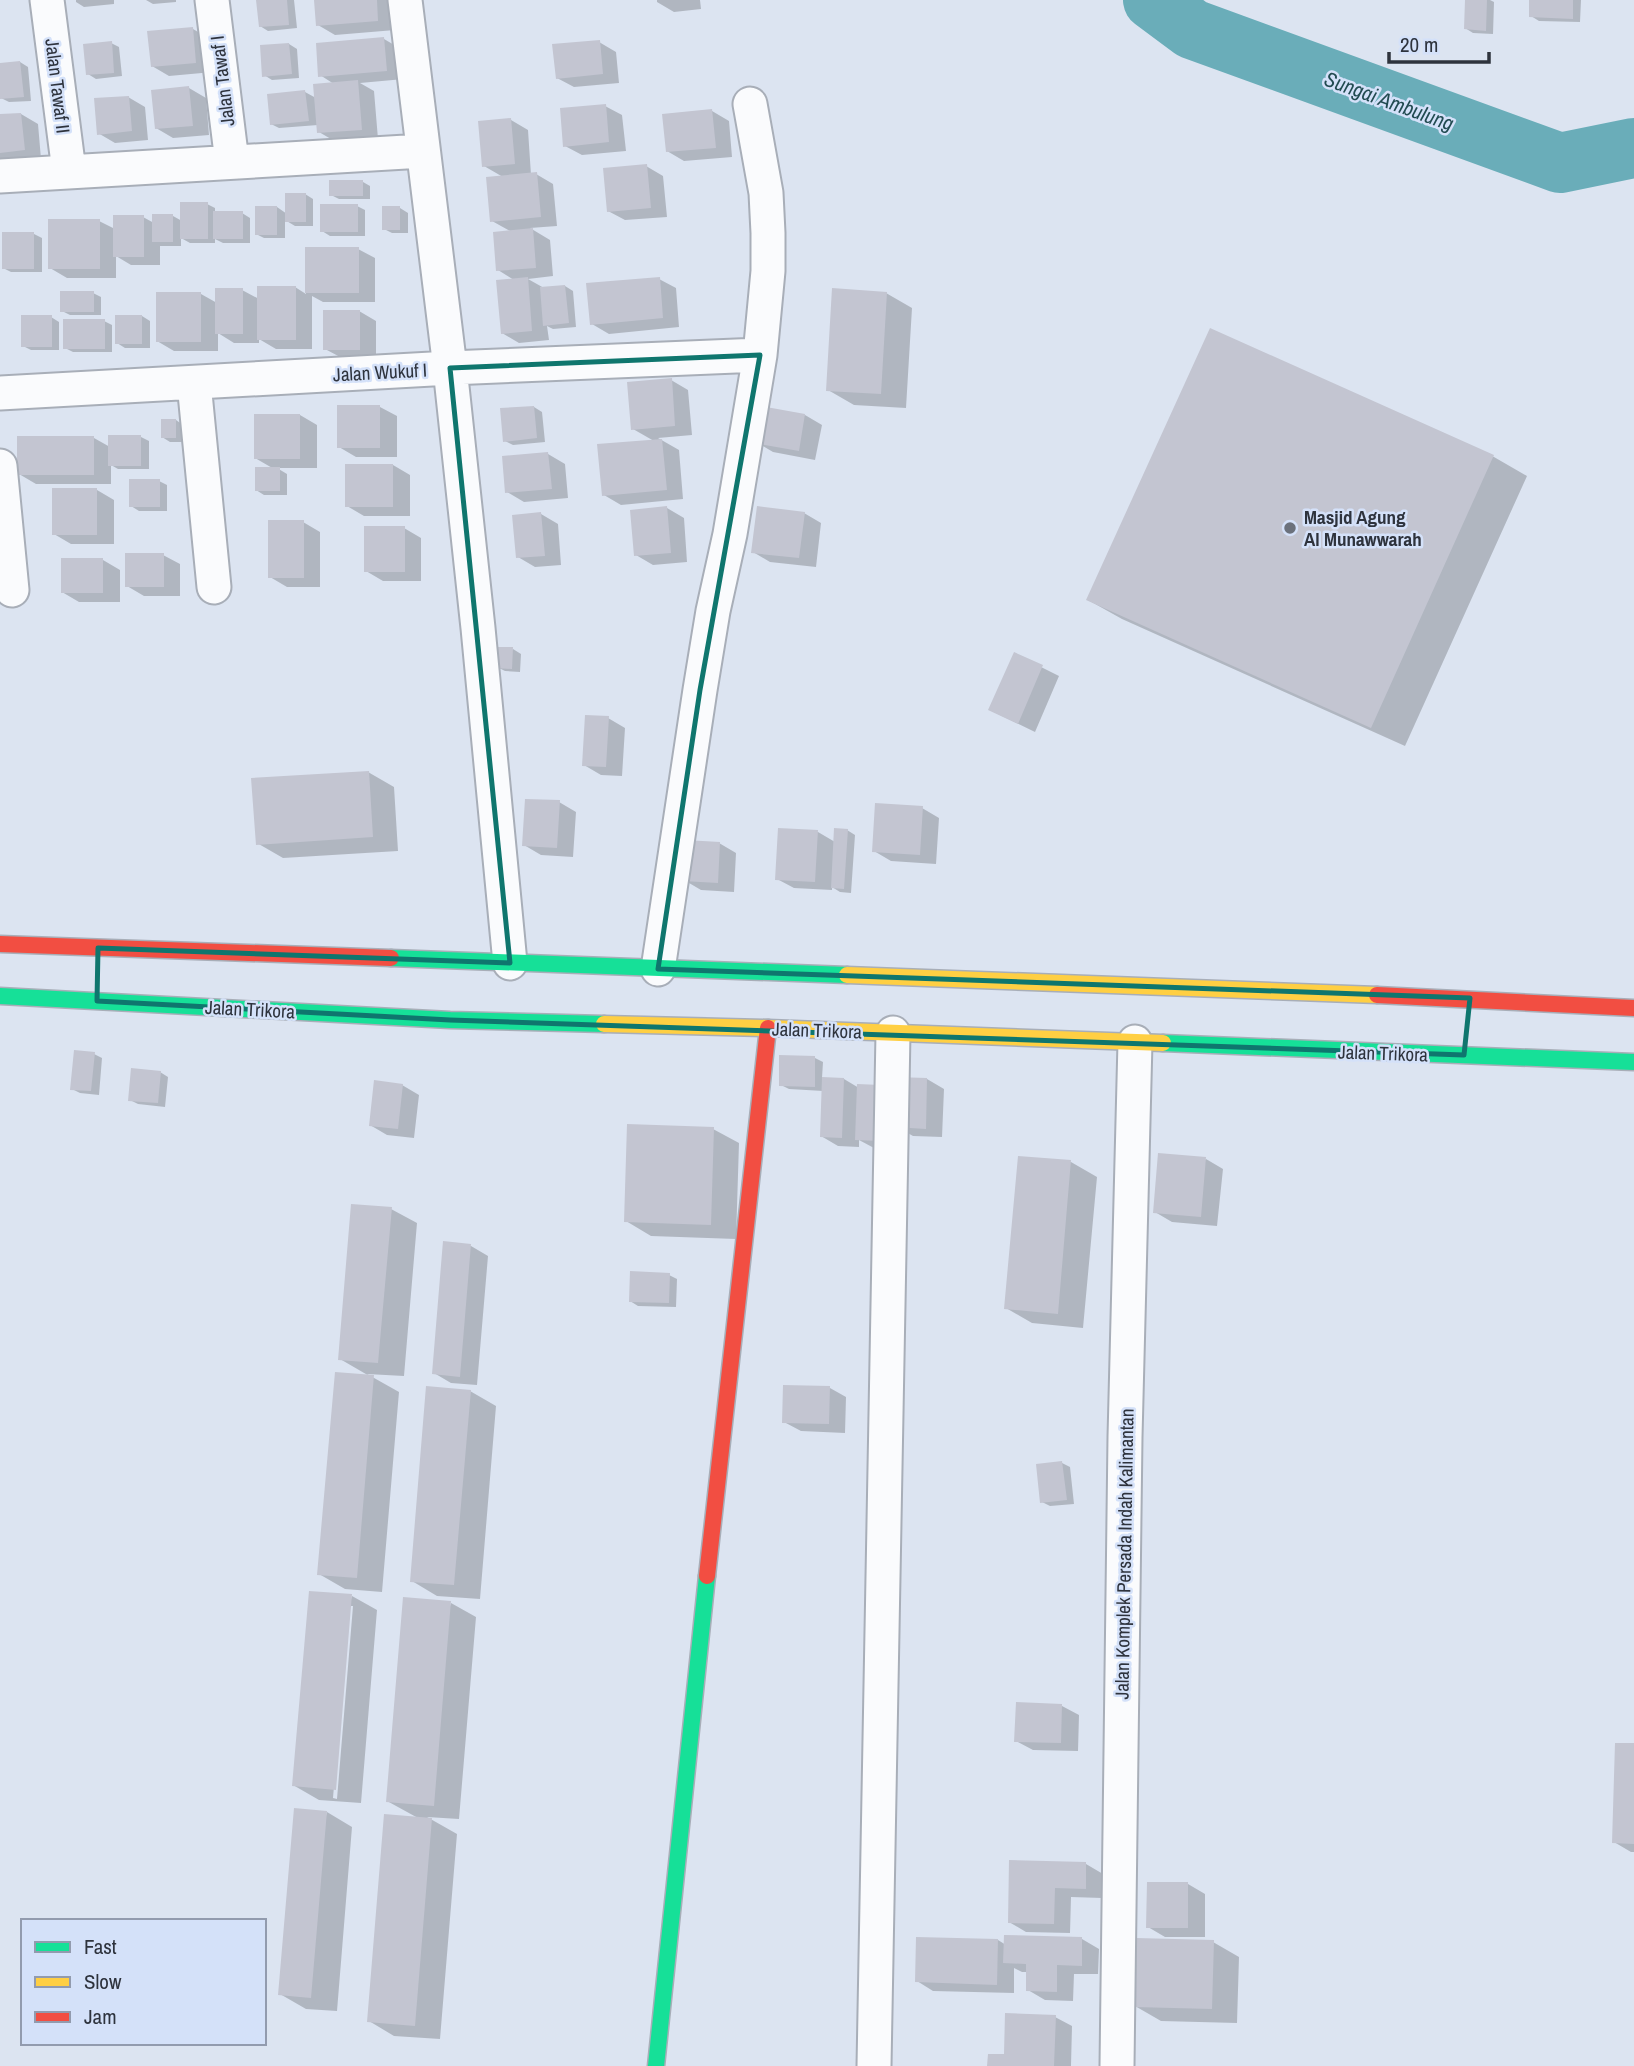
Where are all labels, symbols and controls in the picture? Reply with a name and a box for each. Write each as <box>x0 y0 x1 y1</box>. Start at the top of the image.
scale bar <box>1389 21 1489 65</box>
text: 20 m <box>1400 30 1438 59</box>
street label: Jalan Tawaf I <box>204 34 240 128</box>
street label: Jalan Tawaf II <box>39 37 77 135</box>
water label: Sungai Ambulung <box>1320 64 1458 138</box>
street label: Jalan Wukuf I <box>332 357 428 387</box>
place label: Masjid Agung Al Munawwarah <box>1304 504 1422 552</box>
marker: Masjid Agung Al Munawwarah <box>1282 520 1298 536</box>
street label: Jalan Trikora <box>204 994 296 1024</box>
street label: Jalan Trikora <box>772 1015 863 1045</box>
street label: Jalan Trikora <box>1338 1038 1429 1068</box>
street label: Jalan Komplek Persada Indah Kalimantan <box>1108 1408 1140 1700</box>
legend <box>21 1919 266 2045</box>
text: Fast <box>84 1932 117 1961</box>
text: Slow <box>84 1967 122 1996</box>
text: Jam <box>84 2002 117 2031</box>

